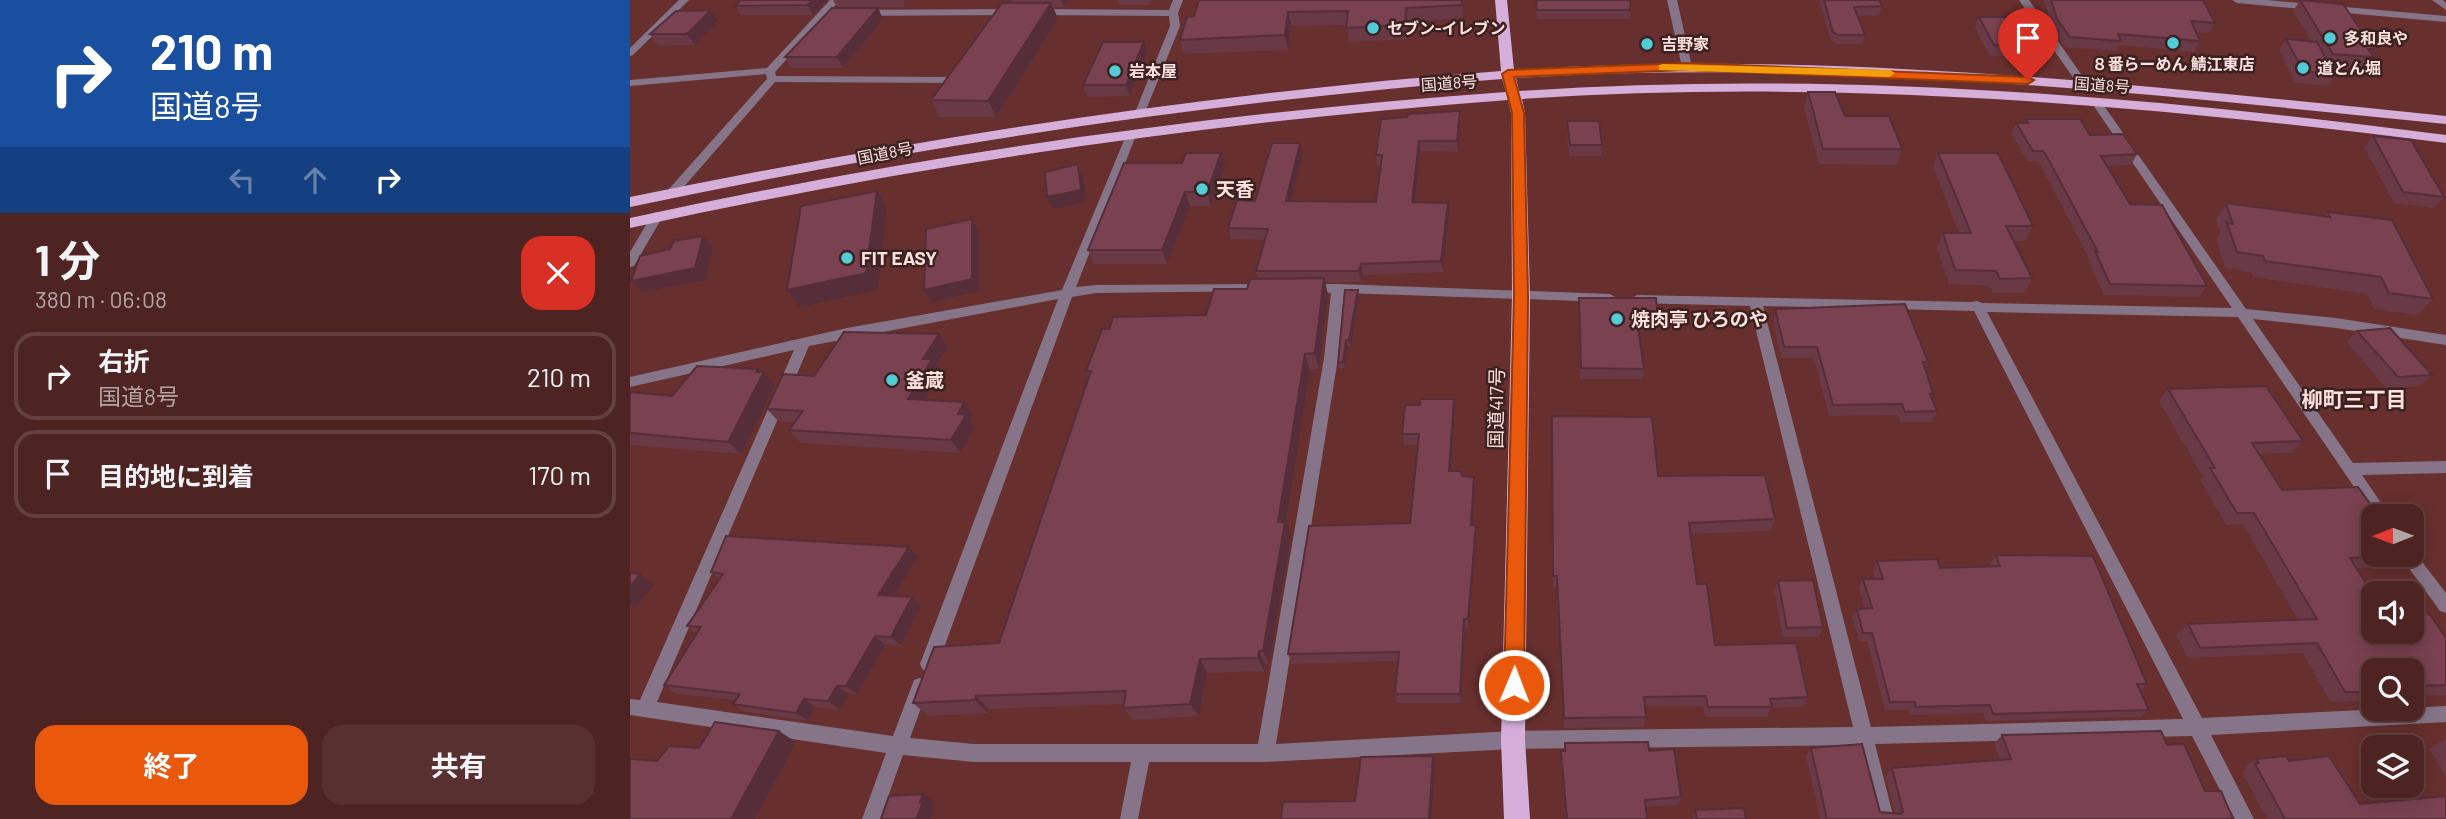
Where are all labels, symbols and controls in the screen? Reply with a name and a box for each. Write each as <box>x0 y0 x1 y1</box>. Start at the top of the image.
pin <box>1998 8 2058 80</box>
place label: セブン-イレブン <box>1387 18 1506 37</box>
icon: arrive <box>2009 19 2047 57</box>
marker: セブン-イレブン <box>1365 20 1381 36</box>
text: 210 m <box>150 21 273 80</box>
icon: right <box>35 28 126 119</box>
place label: 多和良や <box>2344 28 2408 47</box>
marker: 多和良や <box>2322 30 2338 46</box>
place label: 吉野家 <box>1661 34 1709 53</box>
marker: ８番らーめん 鯖江東店 <box>2165 35 2181 51</box>
marker: 吉野家 <box>1639 36 1655 52</box>
place label: ８番らーめん 鯖江東店 <box>2091 54 2255 73</box>
place label: 道とん堀 <box>2317 58 2381 77</box>
marker: 道とん堀 <box>2295 60 2311 76</box>
place label: 岩本屋 <box>1129 61 1177 80</box>
marker: 岩本屋 <box>1107 63 1123 79</box>
street label: 国道8号 <box>1420 71 1478 94</box>
street label: 国道8号 <box>2073 73 2131 96</box>
text: 国道8号 <box>150 86 263 124</box>
street label: 国道8号 <box>855 138 914 167</box>
icon: left <box>223 161 261 199</box>
icon: ahead <box>296 161 334 199</box>
icon: right <box>369 161 407 199</box>
place label: 天香 <box>1216 177 1254 200</box>
marker: 天香 <box>1194 181 1210 197</box>
text: 1 分 <box>35 234 100 284</box>
button: close <box>521 236 595 310</box>
place label: FIT EASY <box>861 246 937 269</box>
marker: FIT EASY <box>839 250 855 266</box>
text: 380 m · 06:08 <box>35 285 167 313</box>
place label: 焼肉亭 ひろのや <box>1631 307 1768 330</box>
marker: 焼肉亭 ひろのや <box>1609 311 1625 327</box>
text: 右折 <box>98 345 150 376</box>
icon: right <box>39 357 77 395</box>
text: 210 m <box>527 361 591 392</box>
street label: 国道417号 <box>1483 367 1508 449</box>
place label: 釜蔵 <box>906 368 944 391</box>
marker: 釜蔵 <box>884 372 900 388</box>
text: 国道8号 <box>98 382 179 410</box>
district label: 柳町三丁目 <box>2302 386 2407 411</box>
icon: arrive <box>39 455 77 493</box>
text: 170 m <box>528 459 591 490</box>
text: 目的地に到着 <box>98 460 254 491</box>
north arrow <box>2361 504 2424 567</box>
map controls <box>2361 504 2424 798</box>
button: sound <box>2361 581 2424 644</box>
position arrow <box>1477 648 1551 722</box>
button: search <box>2361 658 2424 721</box>
button: 終了 <box>35 725 308 805</box>
button: 共有 <box>322 725 595 805</box>
button: layers <box>2361 735 2424 798</box>

